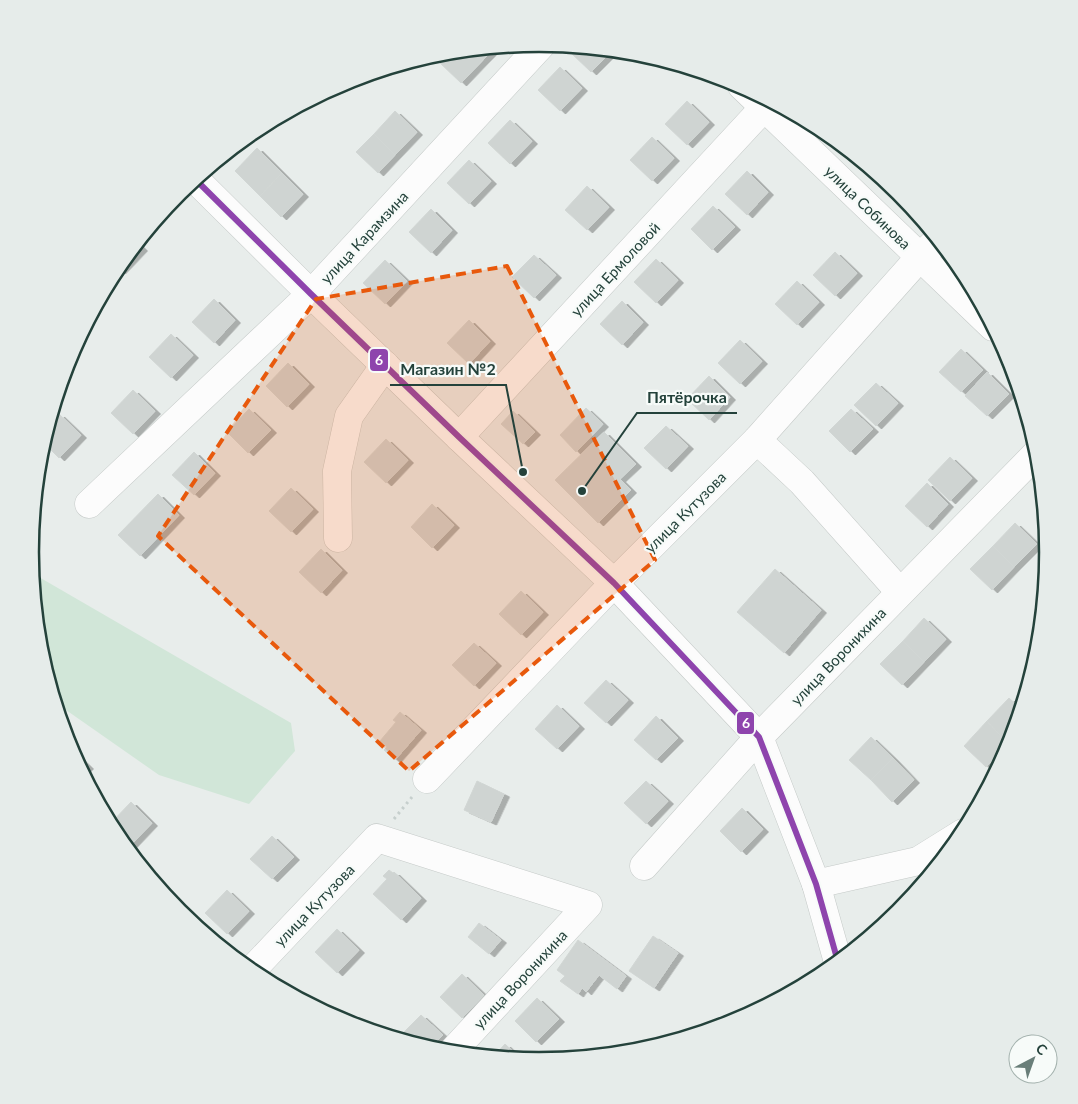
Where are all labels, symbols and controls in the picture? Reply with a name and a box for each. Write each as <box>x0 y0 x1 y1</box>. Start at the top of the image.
street label: улица Собинова <box>821 161 915 253</box>
street label: улица Карамзина <box>317 187 411 287</box>
street label: улица Ермоловой <box>567 218 663 320</box>
line badge: 6 <box>369 348 389 372</box>
text: 6 <box>375 351 383 368</box>
callout: Магазин №2 <box>390 354 506 385</box>
text: Магазин №2 <box>400 359 496 378</box>
callout: Пятёрочка <box>637 382 737 413</box>
text: Пятёрочка <box>647 387 727 406</box>
street label: улица Кутузова <box>641 468 729 556</box>
street label: улица Воронихина <box>787 603 889 709</box>
line badge: 6 <box>736 711 755 735</box>
text: 6 <box>742 714 750 731</box>
street label: улица Кутузова <box>270 860 358 950</box>
street label: улица Воронихина <box>469 926 571 1032</box>
north arrow <box>1008 1034 1058 1084</box>
text: С <box>1033 1039 1051 1059</box>

